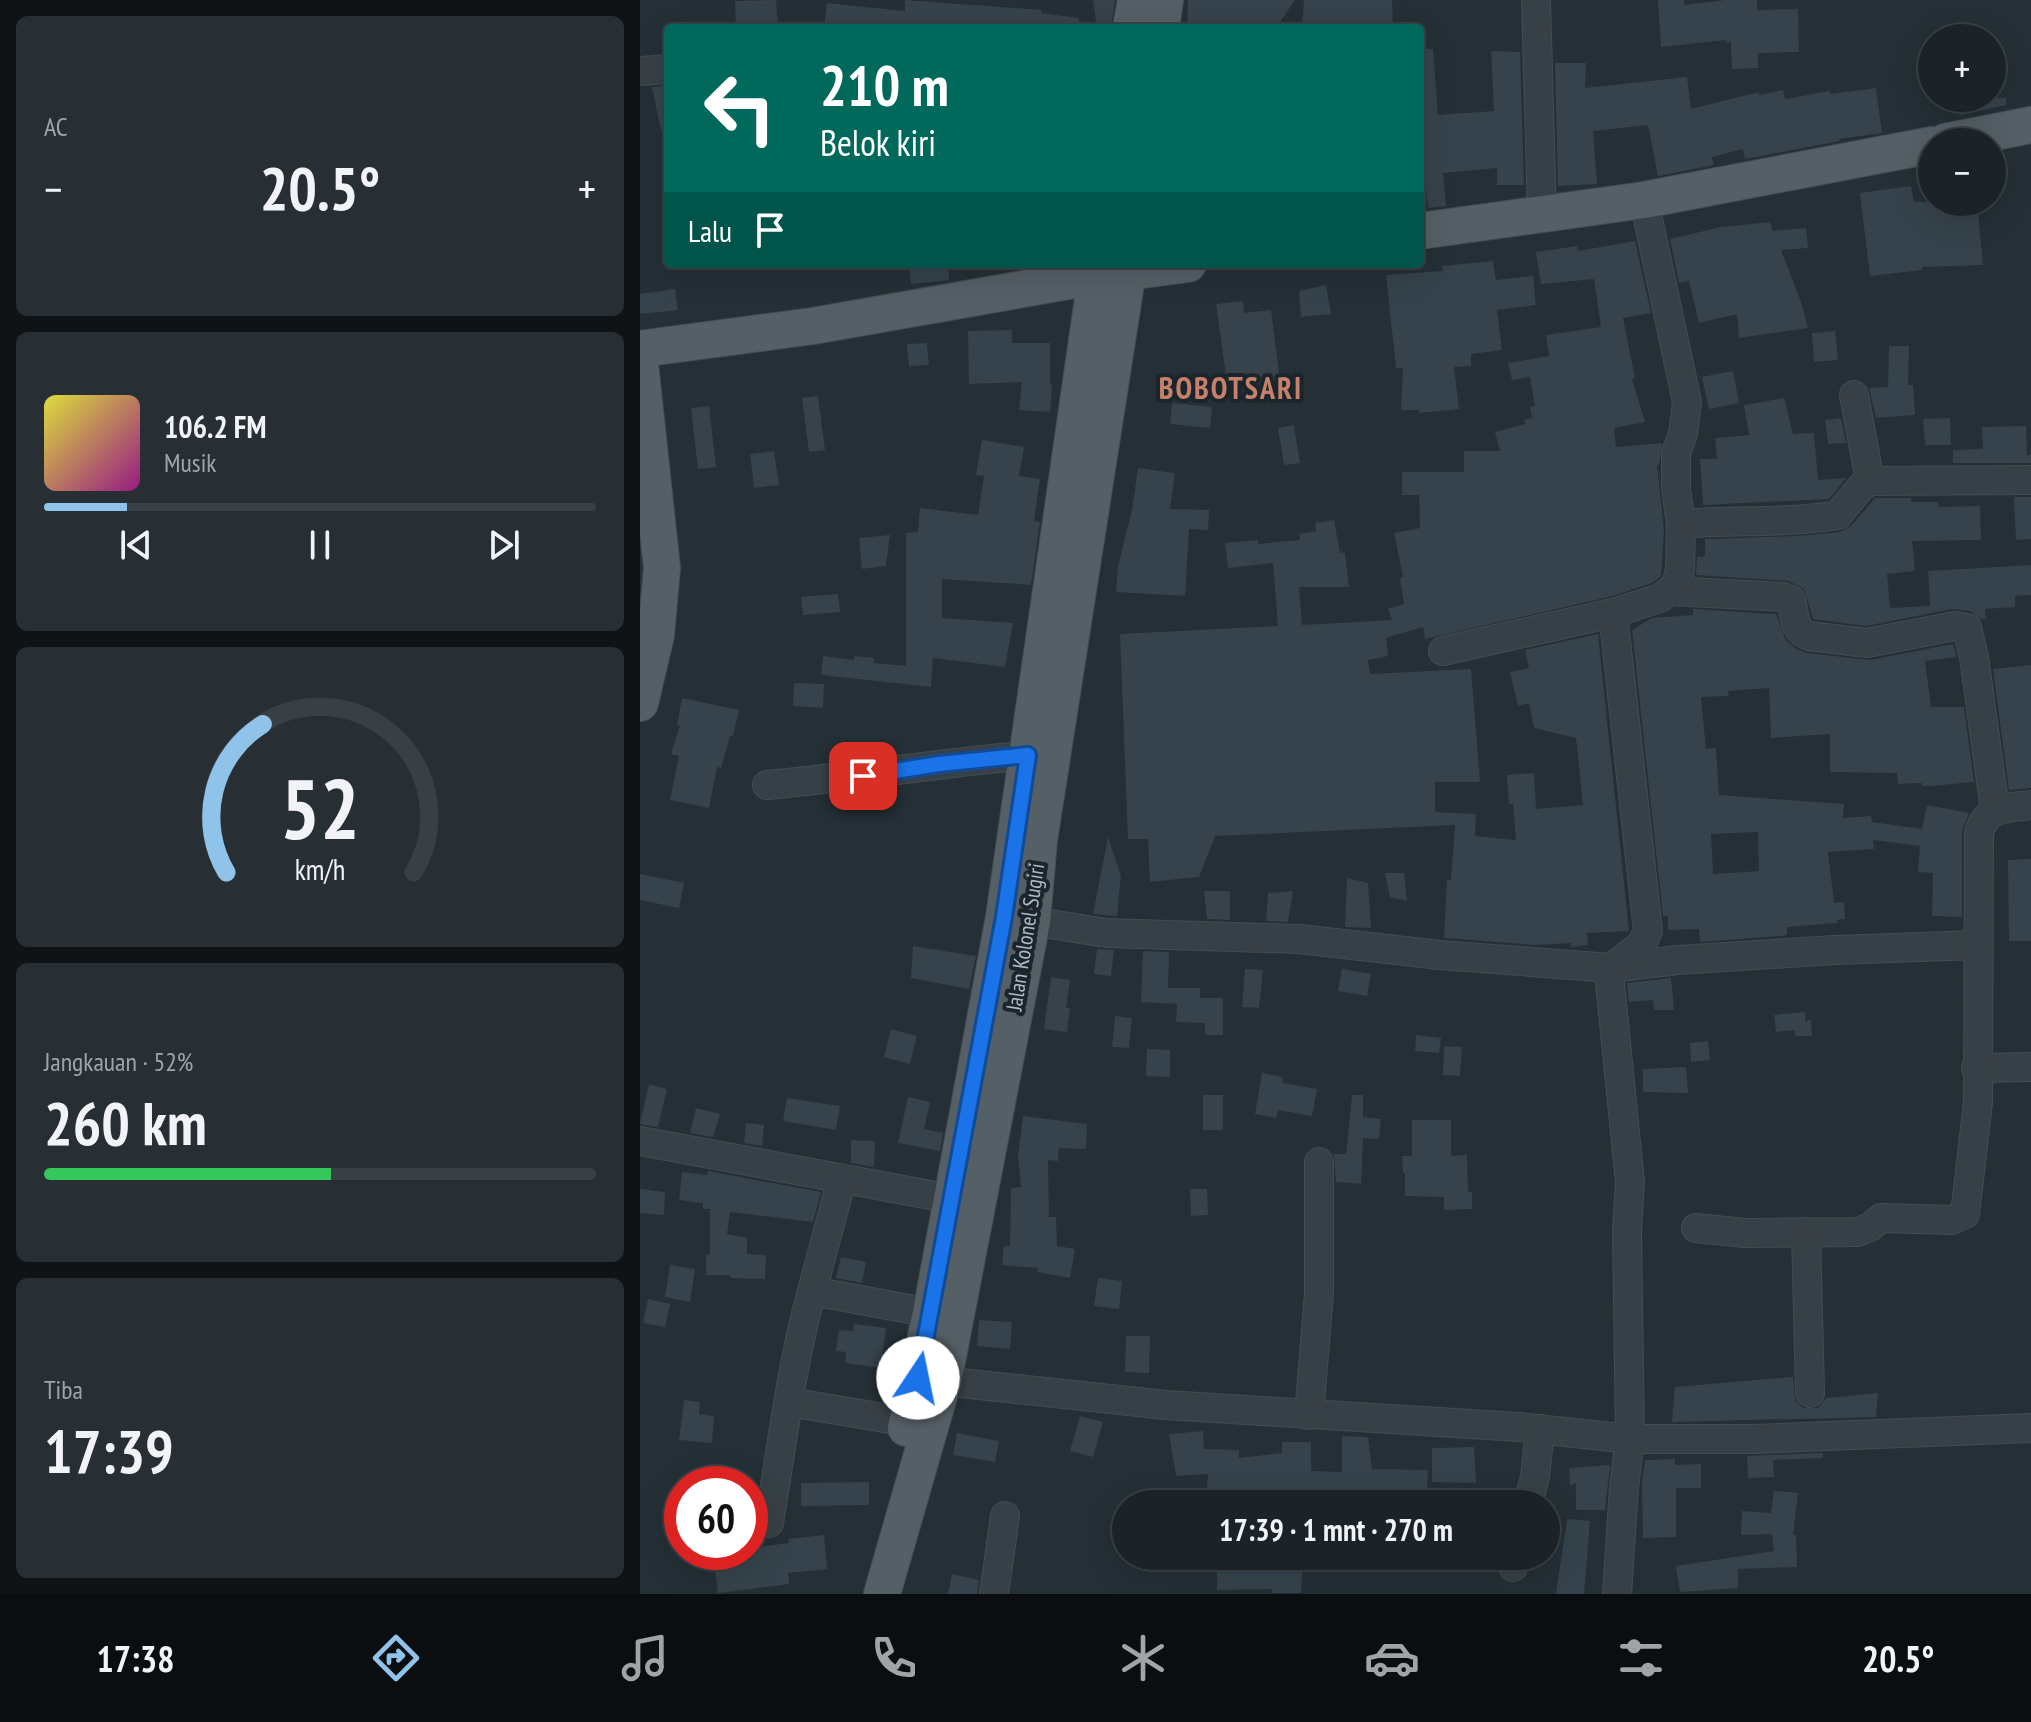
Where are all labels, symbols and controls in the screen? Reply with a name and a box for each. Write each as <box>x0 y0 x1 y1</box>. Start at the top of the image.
map controls <box>1918 24 2006 216</box>
button: + <box>1918 24 2006 112</box>
text: 210 m <box>820 49 949 121</box>
icon: left <box>688 56 792 160</box>
text: AC <box>44 110 68 143</box>
text: Belok kiri <box>820 119 936 166</box>
button: − <box>1918 128 2006 216</box>
text: 20.5° <box>260 149 380 227</box>
text: − <box>44 160 62 217</box>
text: + <box>578 160 596 217</box>
icon: arrive <box>748 208 792 252</box>
text: Lalu <box>688 211 732 250</box>
district label: BOBOTSARI <box>1159 368 1303 407</box>
text: 106.2 FM <box>164 407 266 446</box>
text: Musik <box>164 446 216 479</box>
icon: previous <box>114 523 158 567</box>
icon: pause <box>298 523 342 567</box>
icon: next <box>482 523 526 567</box>
pin <box>829 742 897 810</box>
text: 52 <box>280 754 360 862</box>
icon: arrive <box>841 754 885 798</box>
text: km/h <box>295 851 345 888</box>
street label: Jalan Kolonel Sugiri <box>999 861 1050 1014</box>
text: Jangkauan · 52% <box>44 1045 193 1078</box>
text: 260 km <box>44 1084 207 1162</box>
position arrow <box>876 1336 960 1420</box>
text: Tiba <box>44 1373 83 1406</box>
text: 17:39 <box>44 1412 174 1490</box>
speed limit sign: 60 <box>664 1466 768 1570</box>
text: 17:39 · 1 mnt · 270 m <box>1219 1510 1453 1549</box>
icon: directions <box>368 1630 424 1686</box>
icon: music <box>617 1630 673 1686</box>
icon: phone <box>866 1630 922 1686</box>
icon: climate <box>1115 1630 1171 1686</box>
icon: car <box>1364 1630 1420 1686</box>
icon: filters <box>1613 1630 1669 1686</box>
text: 17:38 <box>97 1635 174 1682</box>
text: 20.5° <box>1862 1635 1934 1682</box>

